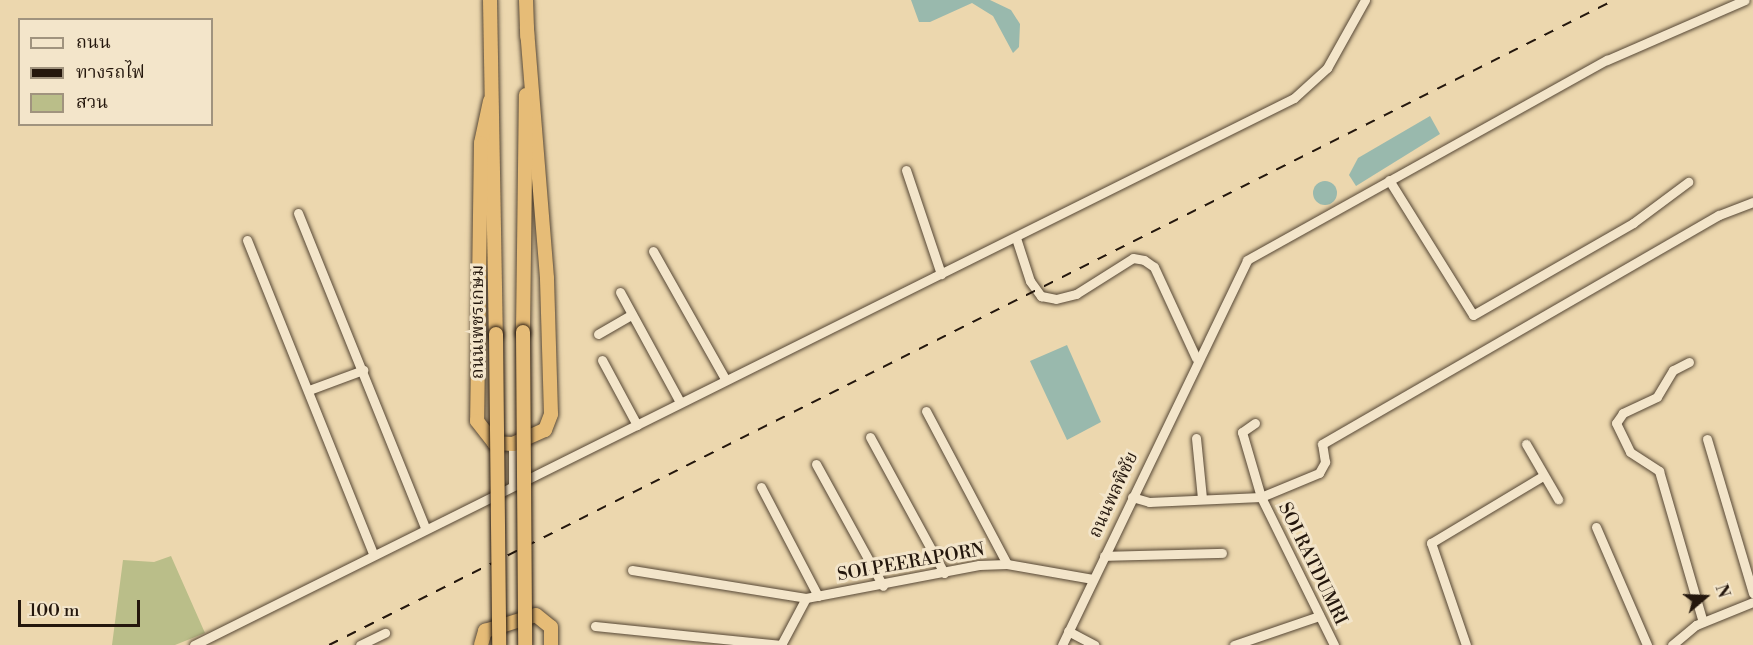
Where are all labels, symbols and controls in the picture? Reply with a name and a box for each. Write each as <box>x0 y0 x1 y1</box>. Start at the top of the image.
legend <box>18 18 213 126</box>
text: ถนน <box>76 31 111 54</box>
text: ทางรถไฟ <box>76 61 145 84</box>
text: สวน <box>76 91 108 114</box>
street label: ถนนเพชรเกษม <box>467 265 489 379</box>
street label: ถนนพลพิชัย <box>1085 448 1143 542</box>
street label: SOI RATDUMRI <box>1273 499 1351 629</box>
street label: SOI PEERAPORN <box>836 539 986 587</box>
north arrow <box>1675 567 1735 627</box>
text: N <box>1711 582 1734 600</box>
scale bar <box>21 588 142 626</box>
text: 100 m <box>29 599 80 622</box>

